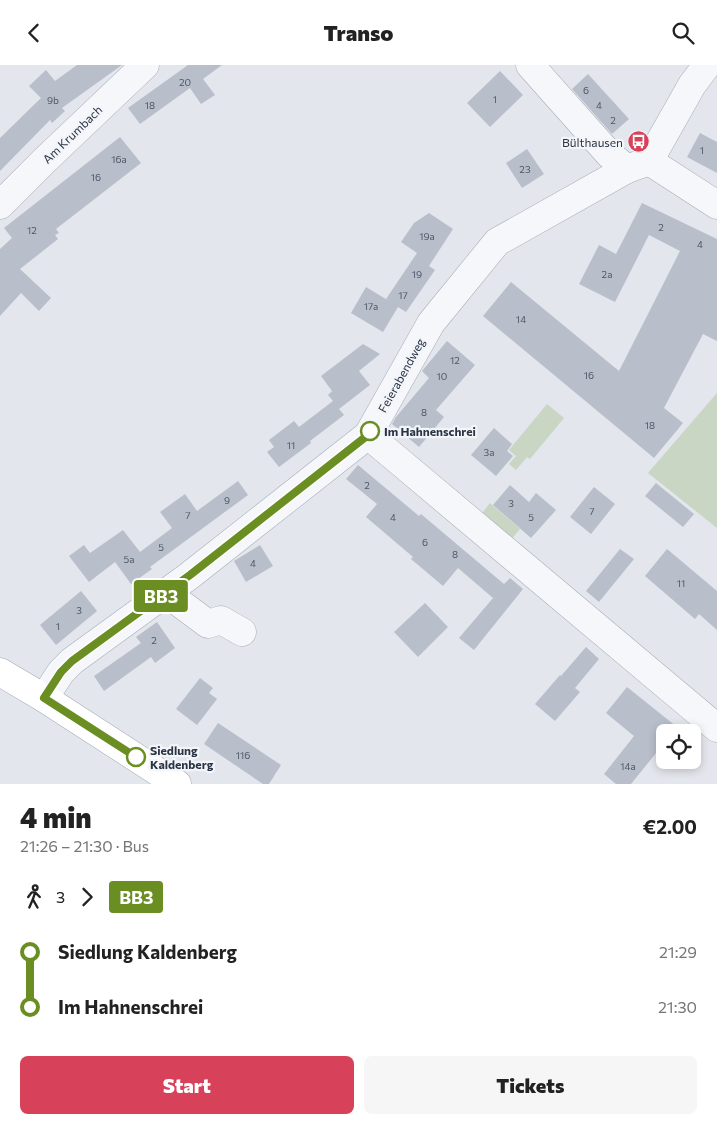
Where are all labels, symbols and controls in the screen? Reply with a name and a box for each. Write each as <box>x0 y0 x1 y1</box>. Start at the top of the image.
icon: back <box>20 19 48 47</box>
text: Transo <box>323 19 394 46</box>
icon: search <box>669 19 697 47</box>
house number: 20 <box>179 76 191 88</box>
house number: 6 <box>583 84 589 96</box>
house number: 1 <box>493 93 497 105</box>
house number: 9b <box>47 94 59 106</box>
house number: 18 <box>145 99 155 111</box>
house number: 4 <box>596 99 602 111</box>
street label: Am Krumbach <box>39 102 105 166</box>
house number: 2 <box>610 114 616 126</box>
bus stop icon: Bülthausen <box>627 130 651 154</box>
place label: Bülthausen <box>562 135 623 149</box>
house number: 1 <box>700 144 704 156</box>
house number: 16a <box>111 153 127 165</box>
house number: 23 <box>519 163 531 175</box>
house number: 16 <box>91 171 101 183</box>
house number: 2 <box>658 221 664 233</box>
house number: 12 <box>27 224 37 236</box>
house number: 19a <box>419 230 435 242</box>
house number: 4 <box>697 238 703 250</box>
house number: 19 <box>412 268 422 280</box>
house number: 2a <box>602 268 612 280</box>
house number: 17 <box>398 289 408 301</box>
house number: 17a <box>364 300 378 312</box>
house number: 14 <box>516 313 526 325</box>
street label: Feierabendweg <box>375 335 427 415</box>
house number: 12 <box>450 354 460 366</box>
house number: 16 <box>584 369 594 381</box>
house number: 10 <box>437 370 447 382</box>
house number: 8 <box>421 406 427 418</box>
house number: 18 <box>645 419 655 431</box>
marker: Im Hahnenschrei <box>360 421 380 441</box>
place label: Im Hahnenschrei <box>384 424 476 438</box>
house number: 11 <box>287 439 295 451</box>
house number: 3a <box>484 446 494 458</box>
house number: 2 <box>364 479 370 491</box>
house number: 9 <box>224 494 230 506</box>
house number: 3 <box>508 497 514 509</box>
house number: 7 <box>589 505 595 517</box>
house number: 7 <box>185 509 191 521</box>
house number: 4 <box>390 511 396 523</box>
house number: 5 <box>528 511 534 523</box>
house number: 6 <box>422 536 428 548</box>
house number: 5 <box>158 541 164 553</box>
house number: 8 <box>452 548 458 560</box>
house number: 5a <box>124 553 134 565</box>
house number: 4 <box>250 557 256 569</box>
house number: 11 <box>677 577 685 589</box>
line badge: BB3 <box>132 580 190 612</box>
text: BB3 <box>144 585 178 607</box>
house number: 3 <box>76 604 82 616</box>
house number: 1 <box>56 620 60 632</box>
house number: 2 <box>151 634 157 646</box>
map controls <box>656 724 701 769</box>
button: locate <box>656 724 701 769</box>
place label: Siedlung Kaldenberg <box>150 743 214 771</box>
marker: Siedlung Kaldenberg <box>126 747 146 767</box>
house number: 116 <box>236 749 250 761</box>
house number: 14a <box>620 760 636 772</box>
text: 4 min <box>20 800 92 834</box>
text: €2.00 <box>643 815 697 838</box>
text: 21:26 – 21:30 · Bus <box>20 836 149 855</box>
icon: walk <box>20 883 48 911</box>
icon: forward <box>73 883 101 911</box>
text: BB3 <box>119 886 153 908</box>
text: 3 <box>56 887 65 906</box>
text: Siedlung Kaldenberg <box>58 940 237 963</box>
text: 21:29 <box>659 942 697 961</box>
text: Im Hahnenschrei <box>58 995 203 1018</box>
text: 21:30 <box>658 997 697 1016</box>
button: Start <box>20 1056 354 1114</box>
button: Tickets <box>364 1056 697 1114</box>

